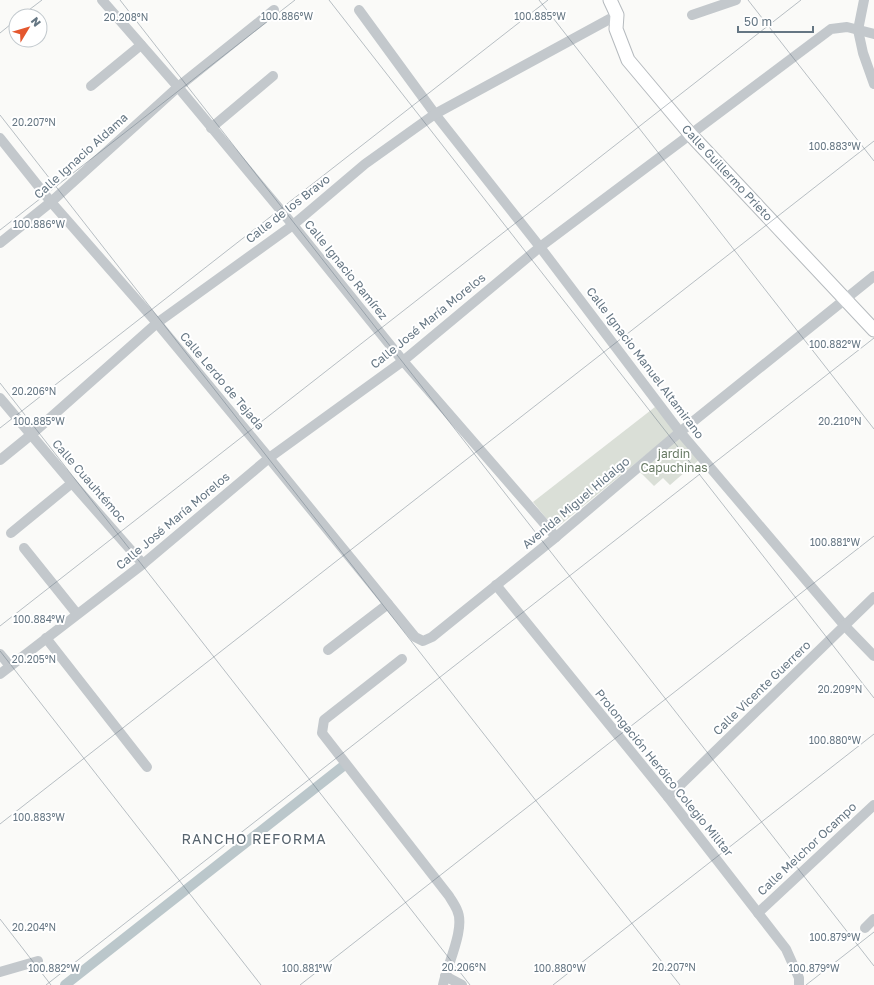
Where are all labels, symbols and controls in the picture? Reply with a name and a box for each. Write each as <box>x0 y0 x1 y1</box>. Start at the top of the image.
north arrow <box>8 8 48 48</box>
scale bar <box>738 8 813 34</box>
text: 100.886°W <box>261 10 313 22</box>
text: 100.885°W <box>514 10 566 22</box>
text: 20.208°N <box>104 11 148 23</box>
text: N <box>29 14 44 29</box>
text: 50 m <box>744 14 772 29</box>
street label: Calle Ignacio Aldama <box>31 110 131 202</box>
text: 20.207°N <box>12 116 56 128</box>
street label: Calle Guillermo Prieto <box>679 121 776 224</box>
text: 100.883°W <box>809 140 861 152</box>
street label: Calle de los Bravo <box>243 171 333 246</box>
street label: Calle Ignacio Ramírez <box>302 217 391 323</box>
text: 100.886°W <box>13 218 65 230</box>
street label: Calle José María Morelos <box>367 270 488 372</box>
street label: Calle Ignacio Manuel Altamirano <box>583 284 707 441</box>
street label: Calle Lerdo de Tejada <box>177 329 268 433</box>
text: 100.882°W <box>809 338 861 350</box>
text: 20.206°N <box>12 385 56 397</box>
text: 100.885°W <box>13 415 65 427</box>
text: 20.210°N <box>818 415 862 427</box>
street label: Calle Cuauhtémoc <box>49 436 130 526</box>
park label: jardin Capuchinas <box>640 446 708 475</box>
street label: Avenida Miguel Hidalgo <box>519 453 632 552</box>
street label: Calle José María Morelos <box>113 469 233 573</box>
text: 100.881°W <box>810 536 860 548</box>
text: 100.884°W <box>13 613 65 625</box>
street label: Calle Vicente Guerrero <box>710 637 814 738</box>
text: 20.205°N <box>12 653 56 665</box>
text: 20.209°N <box>818 683 862 695</box>
street label: Prolongación Heróico Colegio Militar <box>592 686 737 860</box>
text: 100.880°W <box>809 734 861 746</box>
street label: Calle Melchor Ocampo <box>754 799 859 898</box>
text: 100.883°W <box>13 811 65 823</box>
district label: RANCHO REFORMA <box>181 830 327 847</box>
text: 20.204°N <box>12 921 56 933</box>
text: 100.879°W <box>809 931 861 943</box>
text: 20.206°N <box>442 961 486 973</box>
text: 20.207°N <box>652 961 696 973</box>
text: 100.882°W <box>28 962 80 974</box>
text: 100.881°W <box>282 962 332 974</box>
text: 100.880°W <box>534 962 586 974</box>
text: 100.879°W <box>788 962 840 974</box>

